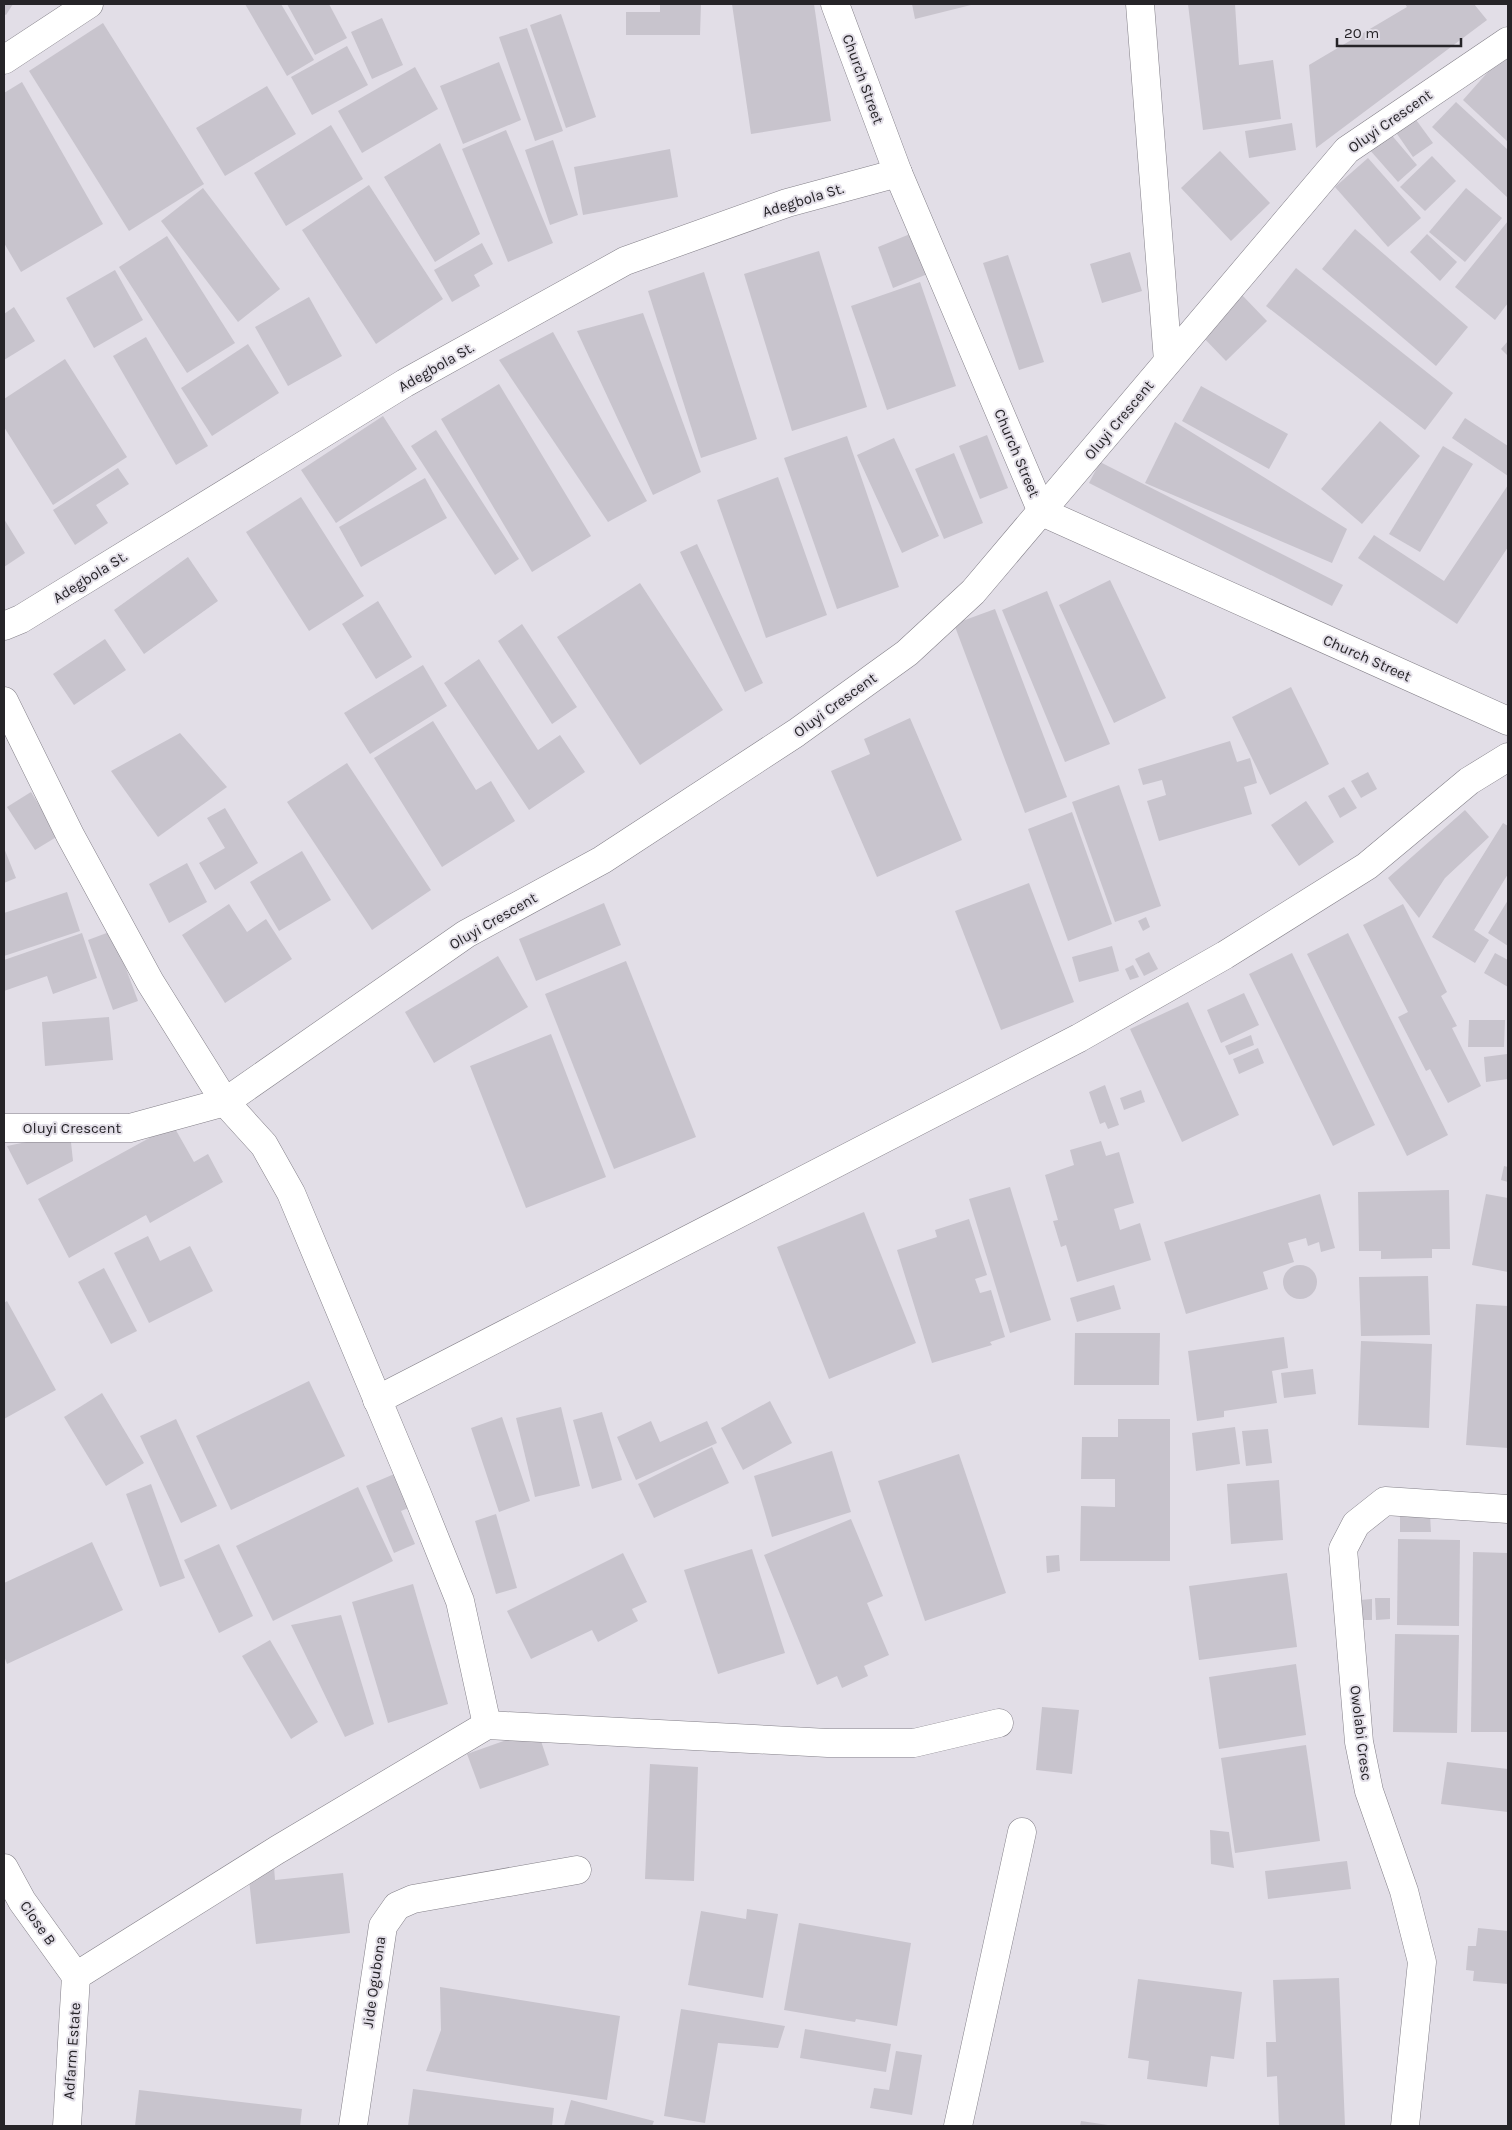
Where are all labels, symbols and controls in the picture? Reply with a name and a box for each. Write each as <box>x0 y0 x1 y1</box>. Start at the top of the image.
scale bar <box>1337 15 1461 47</box>
text: 20 m <box>1344 24 1379 42</box>
street label: Church Street <box>838 32 888 127</box>
street label: Oluyi Crescent <box>1345 85 1436 157</box>
street label: Adegbola St. <box>760 179 846 221</box>
street label: Adegbola St. <box>395 338 477 396</box>
street label: Oluyi Crescent <box>1081 376 1158 463</box>
street label: Church Street <box>990 406 1044 500</box>
street label: Adegbola St. <box>50 547 131 607</box>
street label: Church Street <box>1320 631 1414 686</box>
street label: Oluyi Crescent <box>790 669 880 741</box>
street label: Oluyi Crescent <box>446 888 540 953</box>
street label: Oluyi Crescent <box>23 1119 122 1137</box>
street label: Owolabi Cresc <box>1346 1684 1376 1782</box>
street label: Close B <box>16 1897 60 1949</box>
street label: Jide Ogubona <box>359 1935 389 2029</box>
street label: Adfarm Estate <box>60 2002 84 2100</box>

